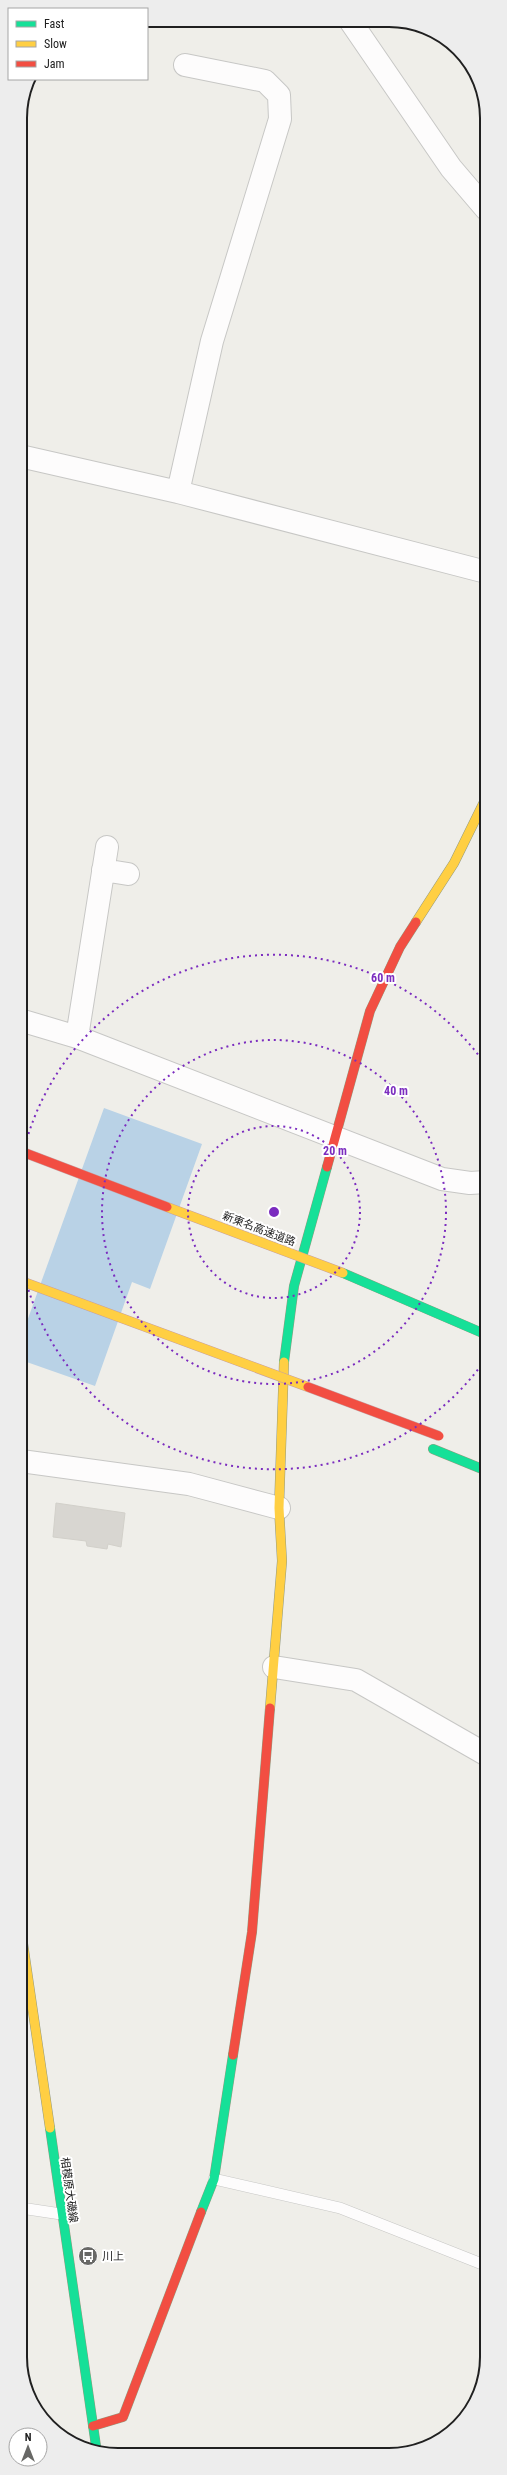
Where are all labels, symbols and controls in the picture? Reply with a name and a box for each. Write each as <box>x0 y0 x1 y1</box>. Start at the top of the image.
legend <box>8 8 148 80</box>
text: Fast <box>44 17 65 31</box>
text: Slow <box>44 37 67 51</box>
text: Jam <box>44 57 65 71</box>
text: 60 m <box>371 971 395 985</box>
text: 40 m <box>384 1084 408 1098</box>
text: 20 m <box>323 1144 347 1158</box>
centre of rings <box>267 1205 281 1219</box>
street label: 新東名高速道路 <box>221 1209 297 1249</box>
street label: 相模原大磯線 <box>58 2156 80 2224</box>
bus stop icon: 川上 <box>77 2245 99 2267</box>
place label: 川上 <box>102 2250 124 2263</box>
north arrow <box>8 2427 48 2467</box>
text: N <box>25 2431 32 2444</box>

